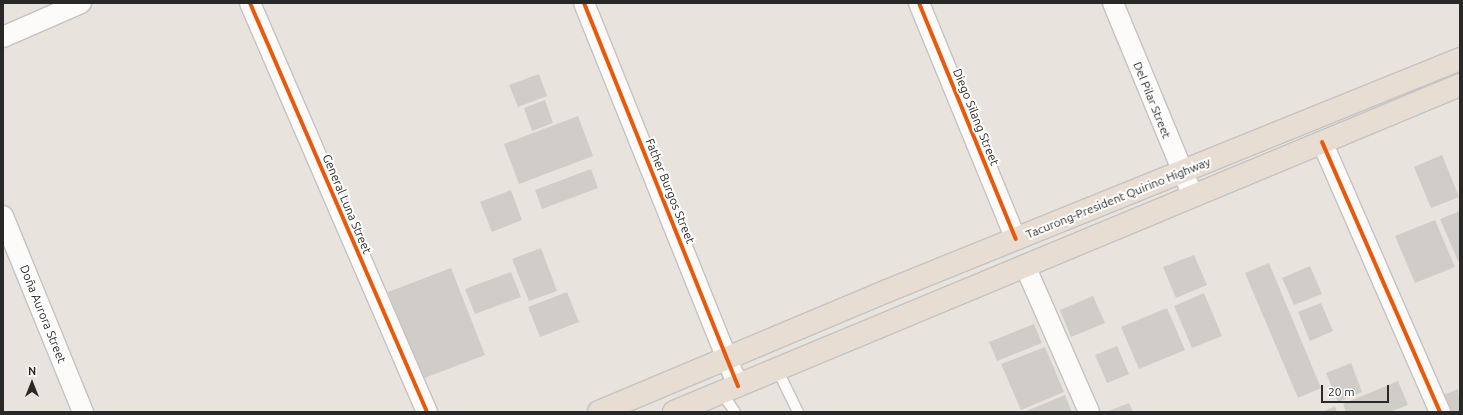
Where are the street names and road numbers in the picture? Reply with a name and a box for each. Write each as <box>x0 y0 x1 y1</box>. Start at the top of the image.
street label: Del Pilar Street <box>1130 60 1174 140</box>
street label: Diego Silang Street <box>950 66 1002 168</box>
street label: Father Burgos Street <box>642 136 698 246</box>
street label: General Luna Street <box>319 152 375 256</box>
street label: Tacurong-President Quirino Highway <box>1024 154 1212 242</box>
street label: Doña Aurora Street <box>17 263 69 365</box>

